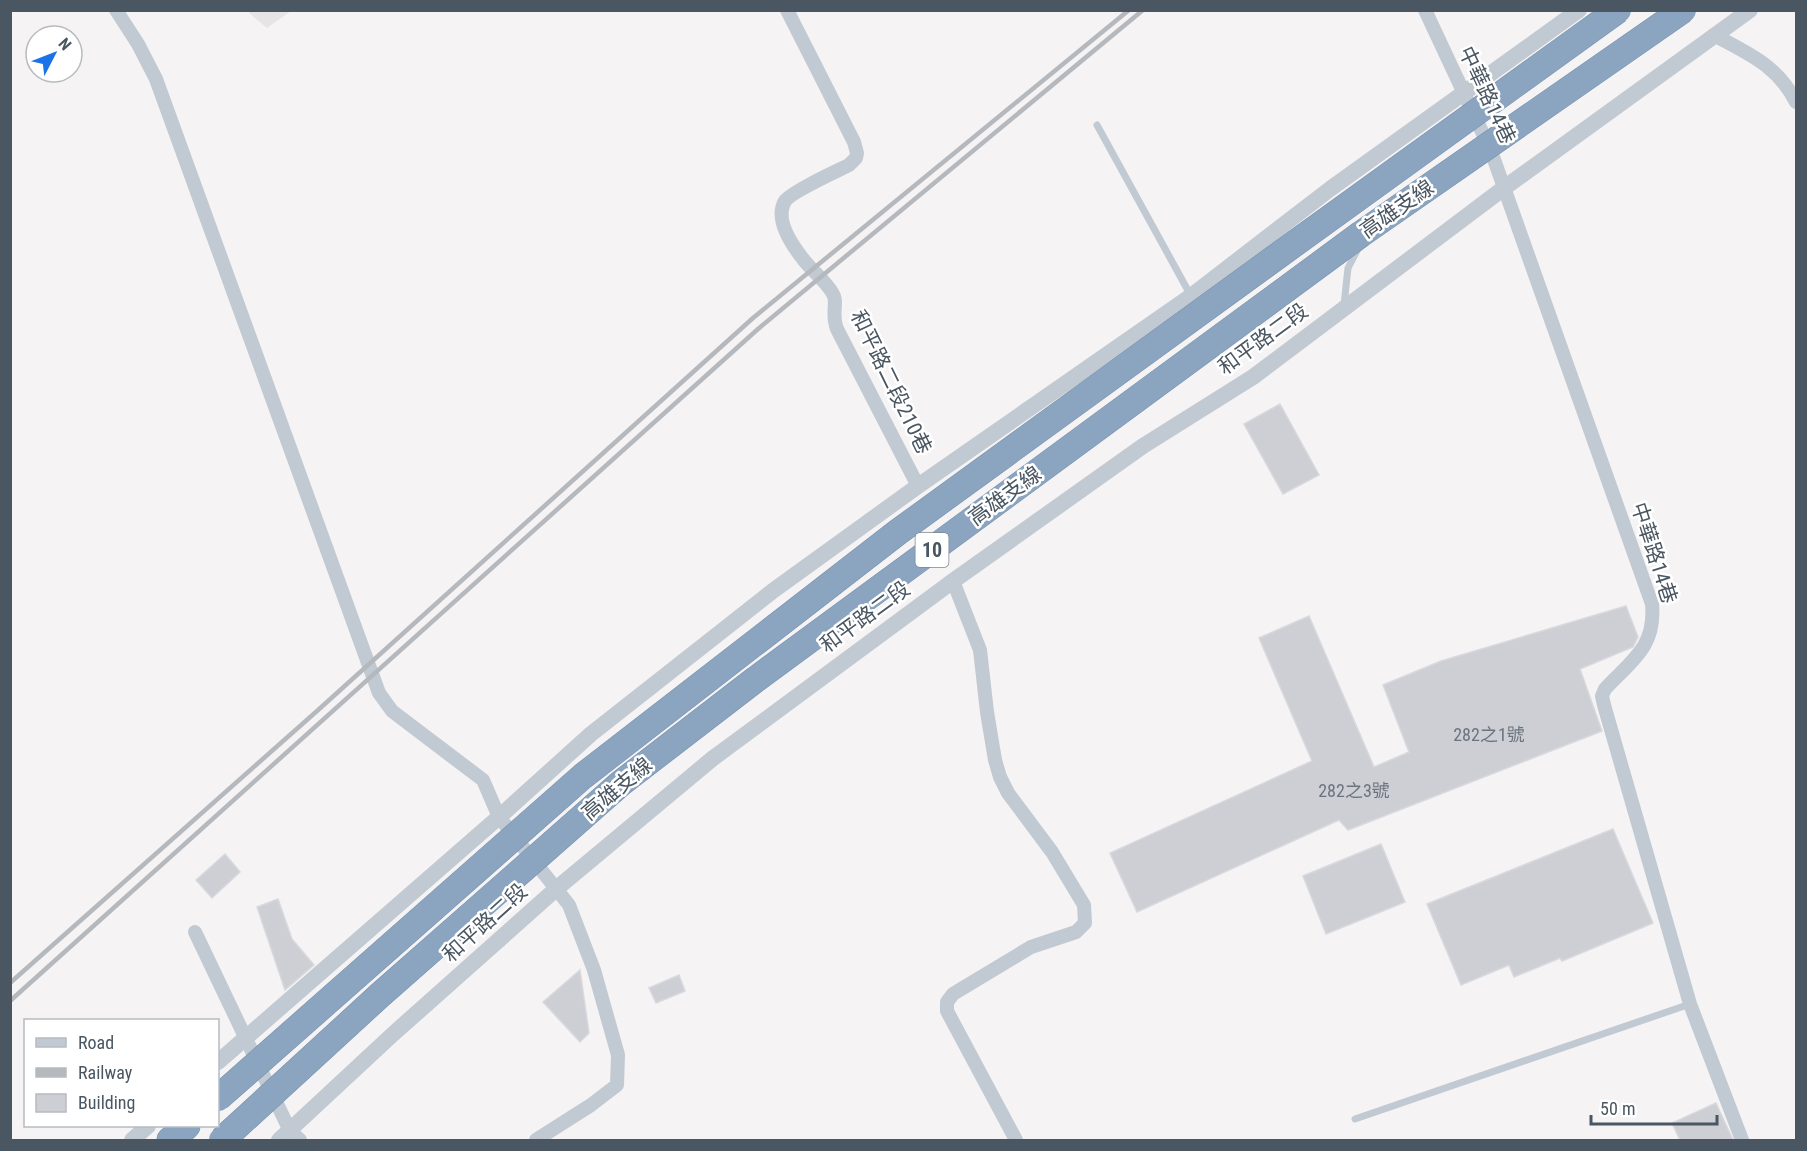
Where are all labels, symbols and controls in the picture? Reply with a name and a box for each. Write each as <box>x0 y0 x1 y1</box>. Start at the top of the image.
north arrow <box>24 24 84 84</box>
text: N <box>54 34 75 54</box>
street label: 中華路14巷 <box>1454 42 1520 148</box>
street label: 高雄支線 <box>1356 175 1438 243</box>
street label: 和平路二段 <box>1213 298 1313 380</box>
street label: 和平路二段210巷 <box>846 306 936 458</box>
street label: 高雄支線 <box>964 462 1046 530</box>
street label: 中華路14巷 <box>1626 499 1682 607</box>
road number: 10 <box>916 533 948 567</box>
street label: 和平路二段 <box>815 576 915 658</box>
house number: 282之1號 <box>1453 724 1525 745</box>
street label: 高雄支線 <box>577 753 657 825</box>
house number: 282之3號 <box>1318 780 1390 801</box>
street label: 和平路二段 <box>438 879 532 967</box>
legend <box>24 1019 219 1127</box>
text: Road <box>78 1032 114 1053</box>
text: Railway <box>78 1062 133 1083</box>
scale bar <box>1591 1088 1717 1126</box>
text: Building <box>78 1092 135 1113</box>
text: 50 m <box>1600 1098 1635 1119</box>

